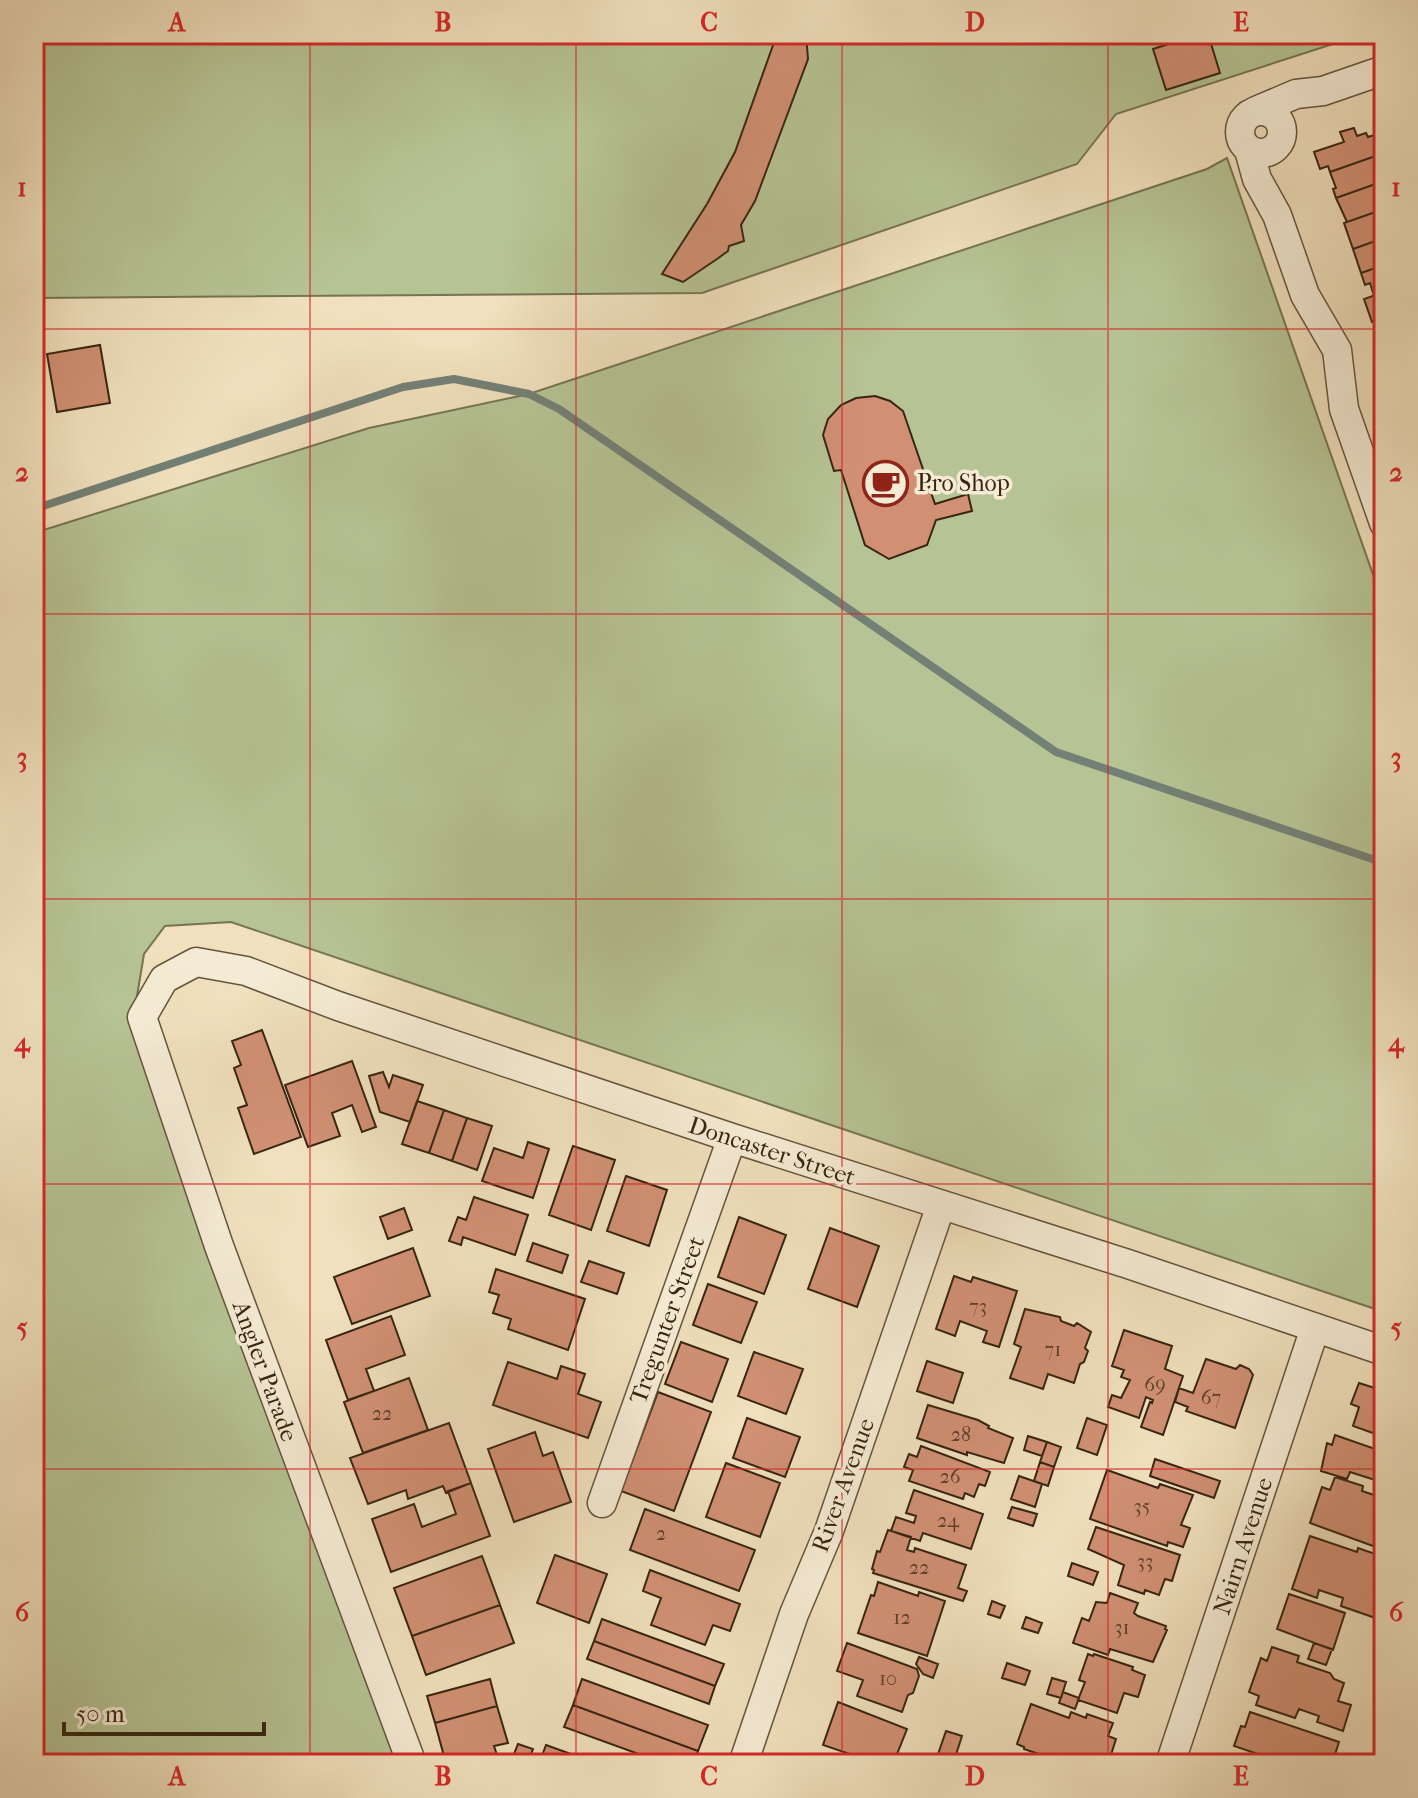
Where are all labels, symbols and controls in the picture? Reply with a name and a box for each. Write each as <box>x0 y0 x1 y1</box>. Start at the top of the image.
text: A <box>167 7 187 38</box>
text: B <box>435 7 452 38</box>
text: C <box>700 7 718 38</box>
text: D <box>965 7 985 38</box>
text: E <box>1233 7 1249 38</box>
text: 1 <box>17 172 27 203</box>
text: 1 <box>1391 172 1401 203</box>
text: 2 <box>15 457 29 488</box>
text: 2 <box>1389 457 1403 488</box>
cafe icon: Pro Shop <box>862 459 910 507</box>
place label: Pro Shop <box>917 469 1010 497</box>
text: 3 <box>17 742 27 773</box>
text: 3 <box>1391 742 1401 773</box>
text: 4 <box>13 1027 31 1059</box>
text: 4 <box>1387 1027 1405 1059</box>
street label: Doncaster Street <box>685 1111 859 1191</box>
street label: Tregunter Street <box>624 1232 710 1408</box>
house number: 73 <box>969 1295 987 1318</box>
street label: Angler Parade <box>226 1296 303 1445</box>
text: 5 <box>16 1312 28 1343</box>
text: 5 <box>1390 1312 1402 1343</box>
house number: 71 <box>1045 1338 1061 1361</box>
house number: 69 <box>1144 1373 1166 1396</box>
house number: 67 <box>1201 1386 1222 1409</box>
house number: 22 <box>372 1402 392 1425</box>
street label: River Avenue <box>806 1414 880 1556</box>
house number: 28 <box>951 1423 971 1446</box>
house number: 26 <box>939 1465 961 1488</box>
street label: Nairn Avenue <box>1208 1474 1278 1618</box>
house number: 35 <box>1134 1495 1150 1518</box>
house number: 24 <box>937 1509 960 1532</box>
house number: 2 <box>656 1522 666 1545</box>
house number: 33 <box>1137 1550 1153 1573</box>
house number: 22 <box>909 1556 929 1579</box>
text: 6 <box>15 1597 30 1628</box>
text: 6 <box>1389 1597 1404 1628</box>
house number: 12 <box>893 1606 911 1629</box>
house number: 31 <box>1114 1616 1130 1639</box>
house number: 10 <box>879 1667 897 1690</box>
scale bar <box>64 1686 264 1736</box>
text: 50 m <box>76 1700 125 1728</box>
text: A <box>167 1761 187 1792</box>
text: B <box>435 1761 452 1792</box>
text: C <box>700 1761 718 1792</box>
text: D <box>965 1761 985 1792</box>
text: E <box>1233 1761 1249 1792</box>

